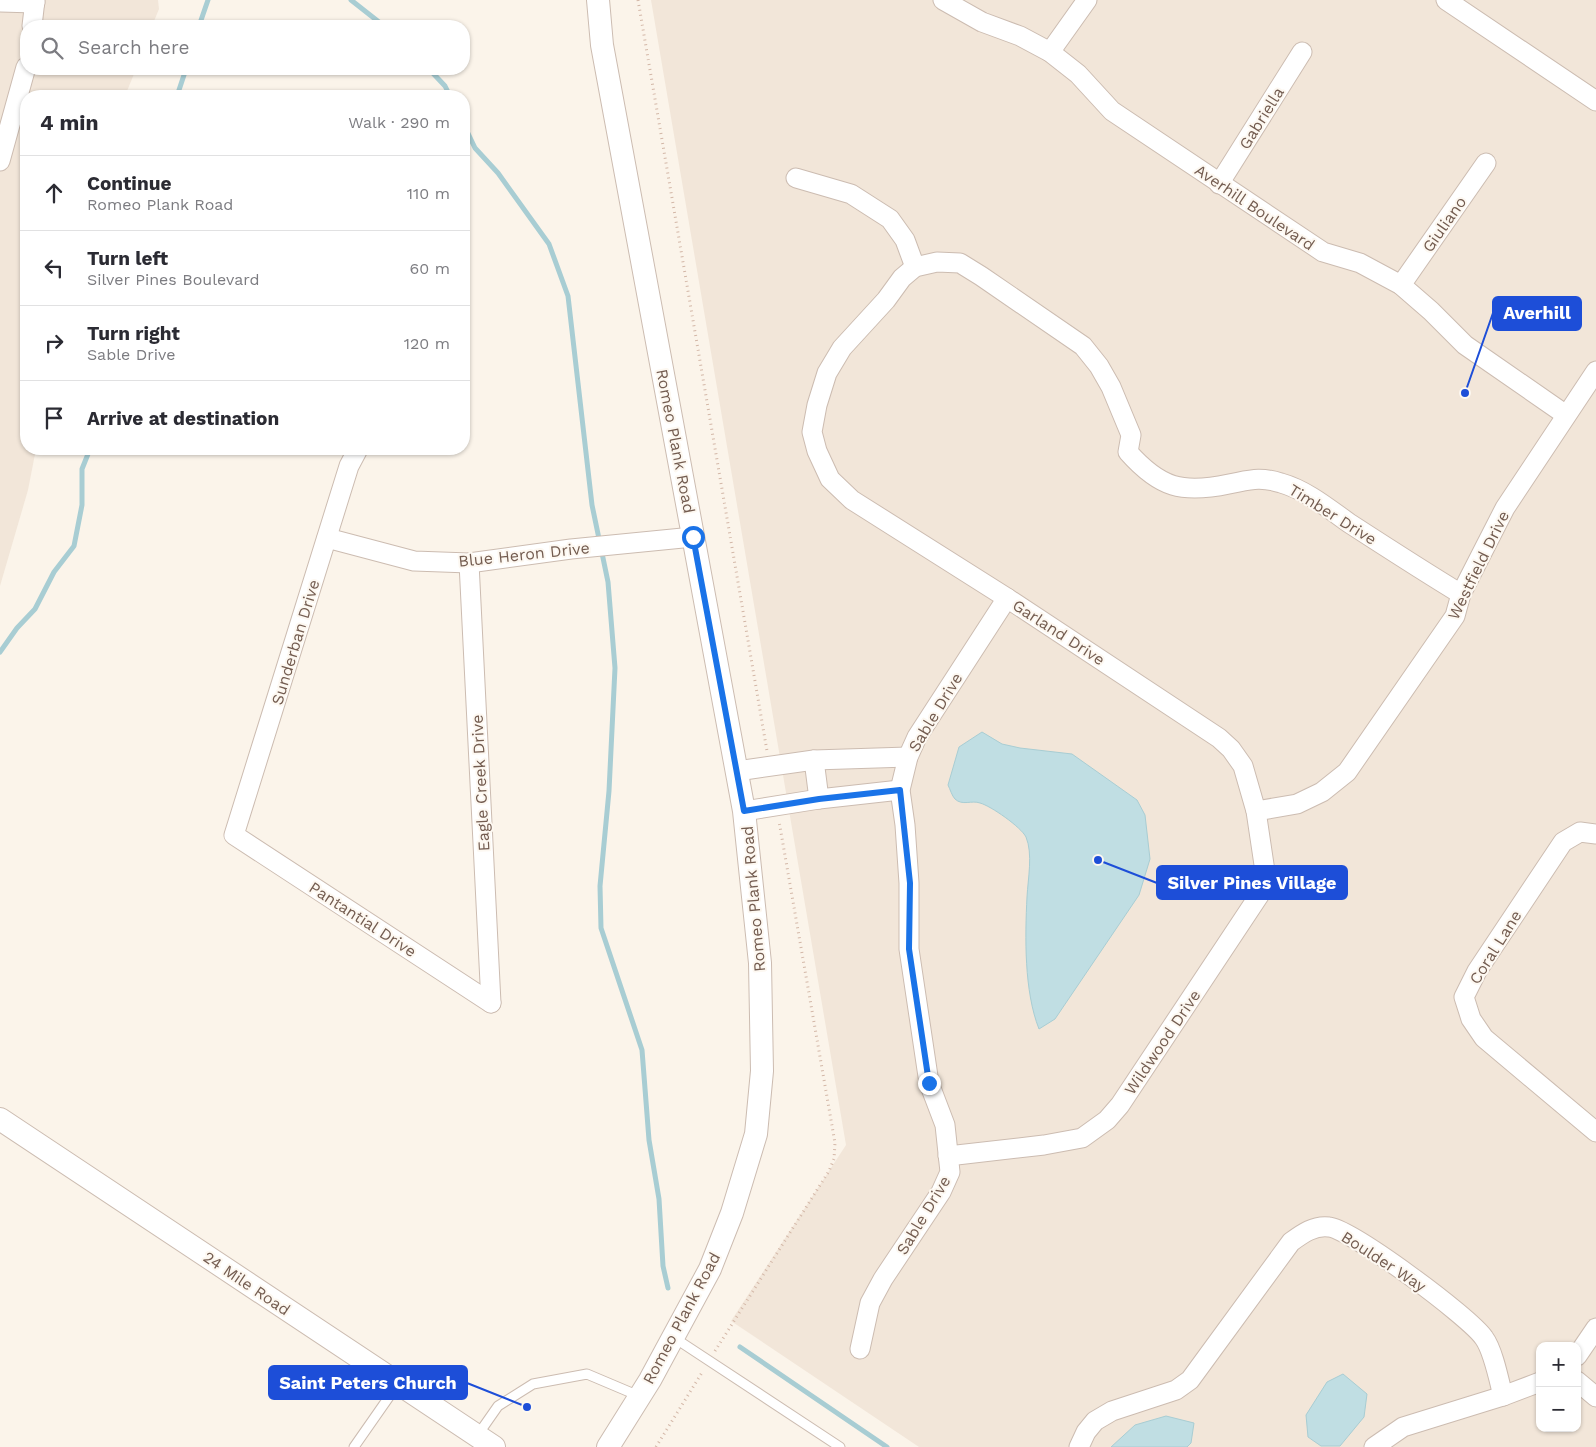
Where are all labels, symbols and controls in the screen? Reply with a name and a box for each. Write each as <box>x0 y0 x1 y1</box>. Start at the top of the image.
search box <box>20 20 470 75</box>
icon: search <box>38 34 66 62</box>
text: Search here <box>78 36 189 59</box>
street label: Gabriella <box>1235 84 1288 153</box>
text: 4 min <box>40 110 98 135</box>
text: Walk · 290 m <box>348 113 450 132</box>
street label: Averhill Boulevard <box>1191 160 1318 255</box>
text: Continue <box>87 172 171 195</box>
icon: ahead <box>40 179 68 207</box>
text: 110 m <box>407 184 450 203</box>
street label: Giuliano <box>1418 193 1470 256</box>
text: Romeo Plank Road <box>87 195 233 214</box>
text: Turn left <box>87 247 168 270</box>
icon: left <box>40 254 68 282</box>
text: 60 m <box>410 259 450 278</box>
text: Silver Pines Boulevard <box>87 270 260 289</box>
callout: Averhill <box>1493 297 1581 330</box>
text: Averhill <box>1503 302 1571 323</box>
text: Turn right <box>87 322 180 345</box>
icon: right <box>40 329 68 357</box>
text: 120 m <box>404 334 450 353</box>
text: Sable Drive <box>87 345 176 364</box>
street label: Romeo Plank Road <box>652 367 699 515</box>
icon: arrive <box>40 404 68 432</box>
text: Arrive at destination <box>87 407 279 430</box>
street label: Timber Drive <box>1285 480 1380 549</box>
street label: Westfield Drive <box>1444 508 1513 623</box>
route start <box>682 526 705 549</box>
street label: Blue Heron Drive <box>458 538 591 571</box>
street label: Sunderban Drive <box>267 577 324 707</box>
street label: Garland Drive <box>1009 596 1108 669</box>
street label: Sable Drive <box>904 669 966 755</box>
street label: Eagle Creek Drive <box>467 714 494 852</box>
street label: Romeo Plank Road <box>738 825 769 973</box>
callout: Silver Pines Village <box>1157 866 1347 899</box>
text: Silver Pines Village <box>1168 872 1336 893</box>
street label: Pantantial Drive <box>306 878 420 961</box>
street label: Coral Lane <box>1465 907 1526 988</box>
street label: Wildwood Drive <box>1120 986 1204 1098</box>
route end <box>918 1072 941 1095</box>
street label: Sable Drive <box>892 1172 954 1258</box>
street label: Boulder Way <box>1338 1227 1430 1296</box>
street label: 24 Mile Road <box>200 1247 294 1319</box>
street label: Romeo Plank Road <box>639 1249 724 1387</box>
map controls <box>1536 1342 1581 1432</box>
button: + <box>1536 1342 1581 1387</box>
callout: Saint Peters Church <box>269 1366 467 1399</box>
text: Saint Peters Church <box>279 1372 457 1393</box>
button: − <box>1536 1387 1581 1432</box>

